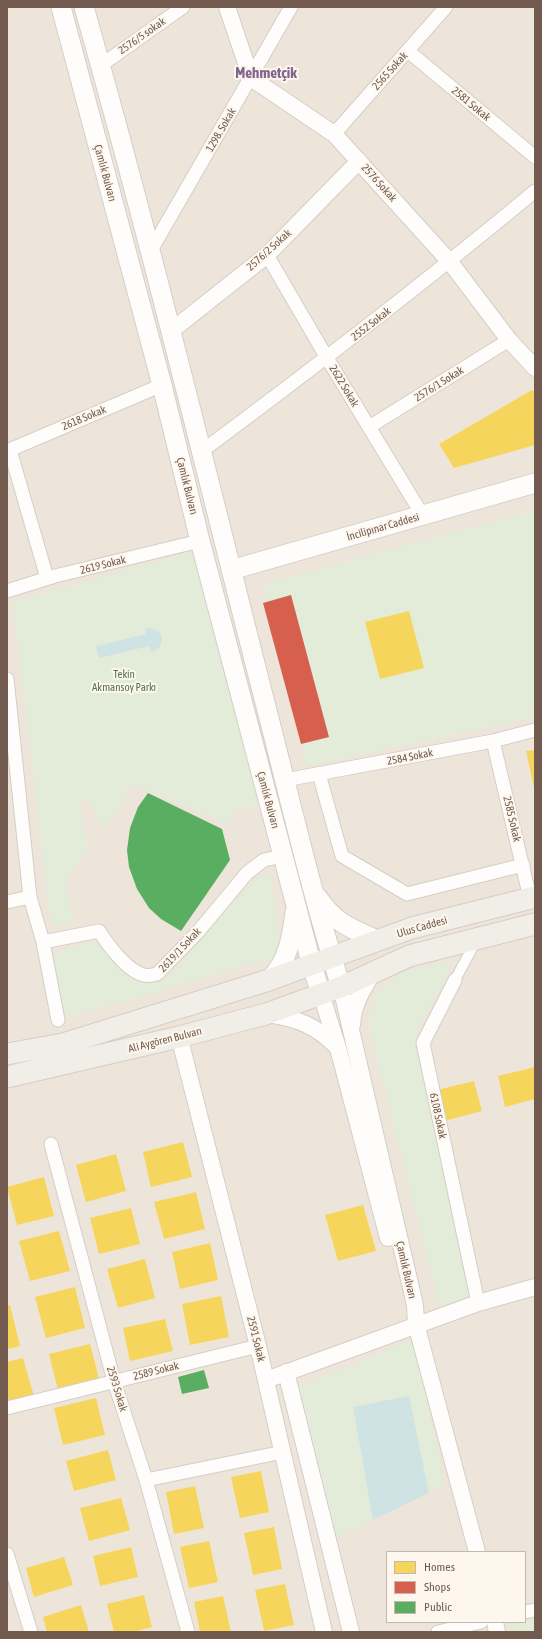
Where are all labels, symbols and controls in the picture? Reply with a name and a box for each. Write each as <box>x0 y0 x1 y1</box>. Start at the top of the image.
street label: 2576/5 sokak <box>116 15 168 57</box>
street label: 2565 Sokak <box>369 49 411 93</box>
district label: Mehmetçik <box>235 64 297 82</box>
street label: 2581 Sokak <box>449 84 493 124</box>
street label: 1298. Sokak <box>203 106 239 154</box>
street label: Çamlık Bulvarı <box>91 143 119 203</box>
street label: 2576 Sokak <box>358 161 400 205</box>
street label: 2576/2 Sokak <box>244 226 294 274</box>
street label: 2552 Sokak <box>349 304 393 344</box>
street label: 2622 Sokak <box>326 363 362 409</box>
street label: 2576/1 Sokak <box>412 364 466 404</box>
street label: 2618 Sokak <box>60 403 108 433</box>
street label: Çamlık Bulvarı <box>174 456 200 516</box>
street label: İncilipınar Caddesi <box>345 510 421 544</box>
street label: 2619 Sokak <box>79 553 127 577</box>
park label: Tekin Akmansoy Parkı <box>92 668 156 694</box>
street label: 2584 Sokak <box>386 746 434 768</box>
street label: Çamlık Bulvarı <box>254 770 282 830</box>
street label: 2585 Sokak <box>500 795 524 843</box>
street label: Ulus Caddesi <box>395 913 449 941</box>
street label: 2619/1 Sokak <box>156 925 204 975</box>
street label: Ali Aygören Bulvarı <box>127 1024 203 1056</box>
street label: 6108 Sokak <box>427 1092 449 1140</box>
street label: Çamlık Bulvarı <box>393 1240 419 1300</box>
street label: 2591 Sokak <box>244 1315 268 1363</box>
street label: 2589 Sokak <box>132 1359 180 1383</box>
street label: 2593 Sokak <box>104 1365 130 1413</box>
legend <box>386 1551 526 1623</box>
text: Homes <box>424 1560 455 1574</box>
text: Shops <box>424 1580 450 1594</box>
text: Public <box>424 1600 452 1614</box>

